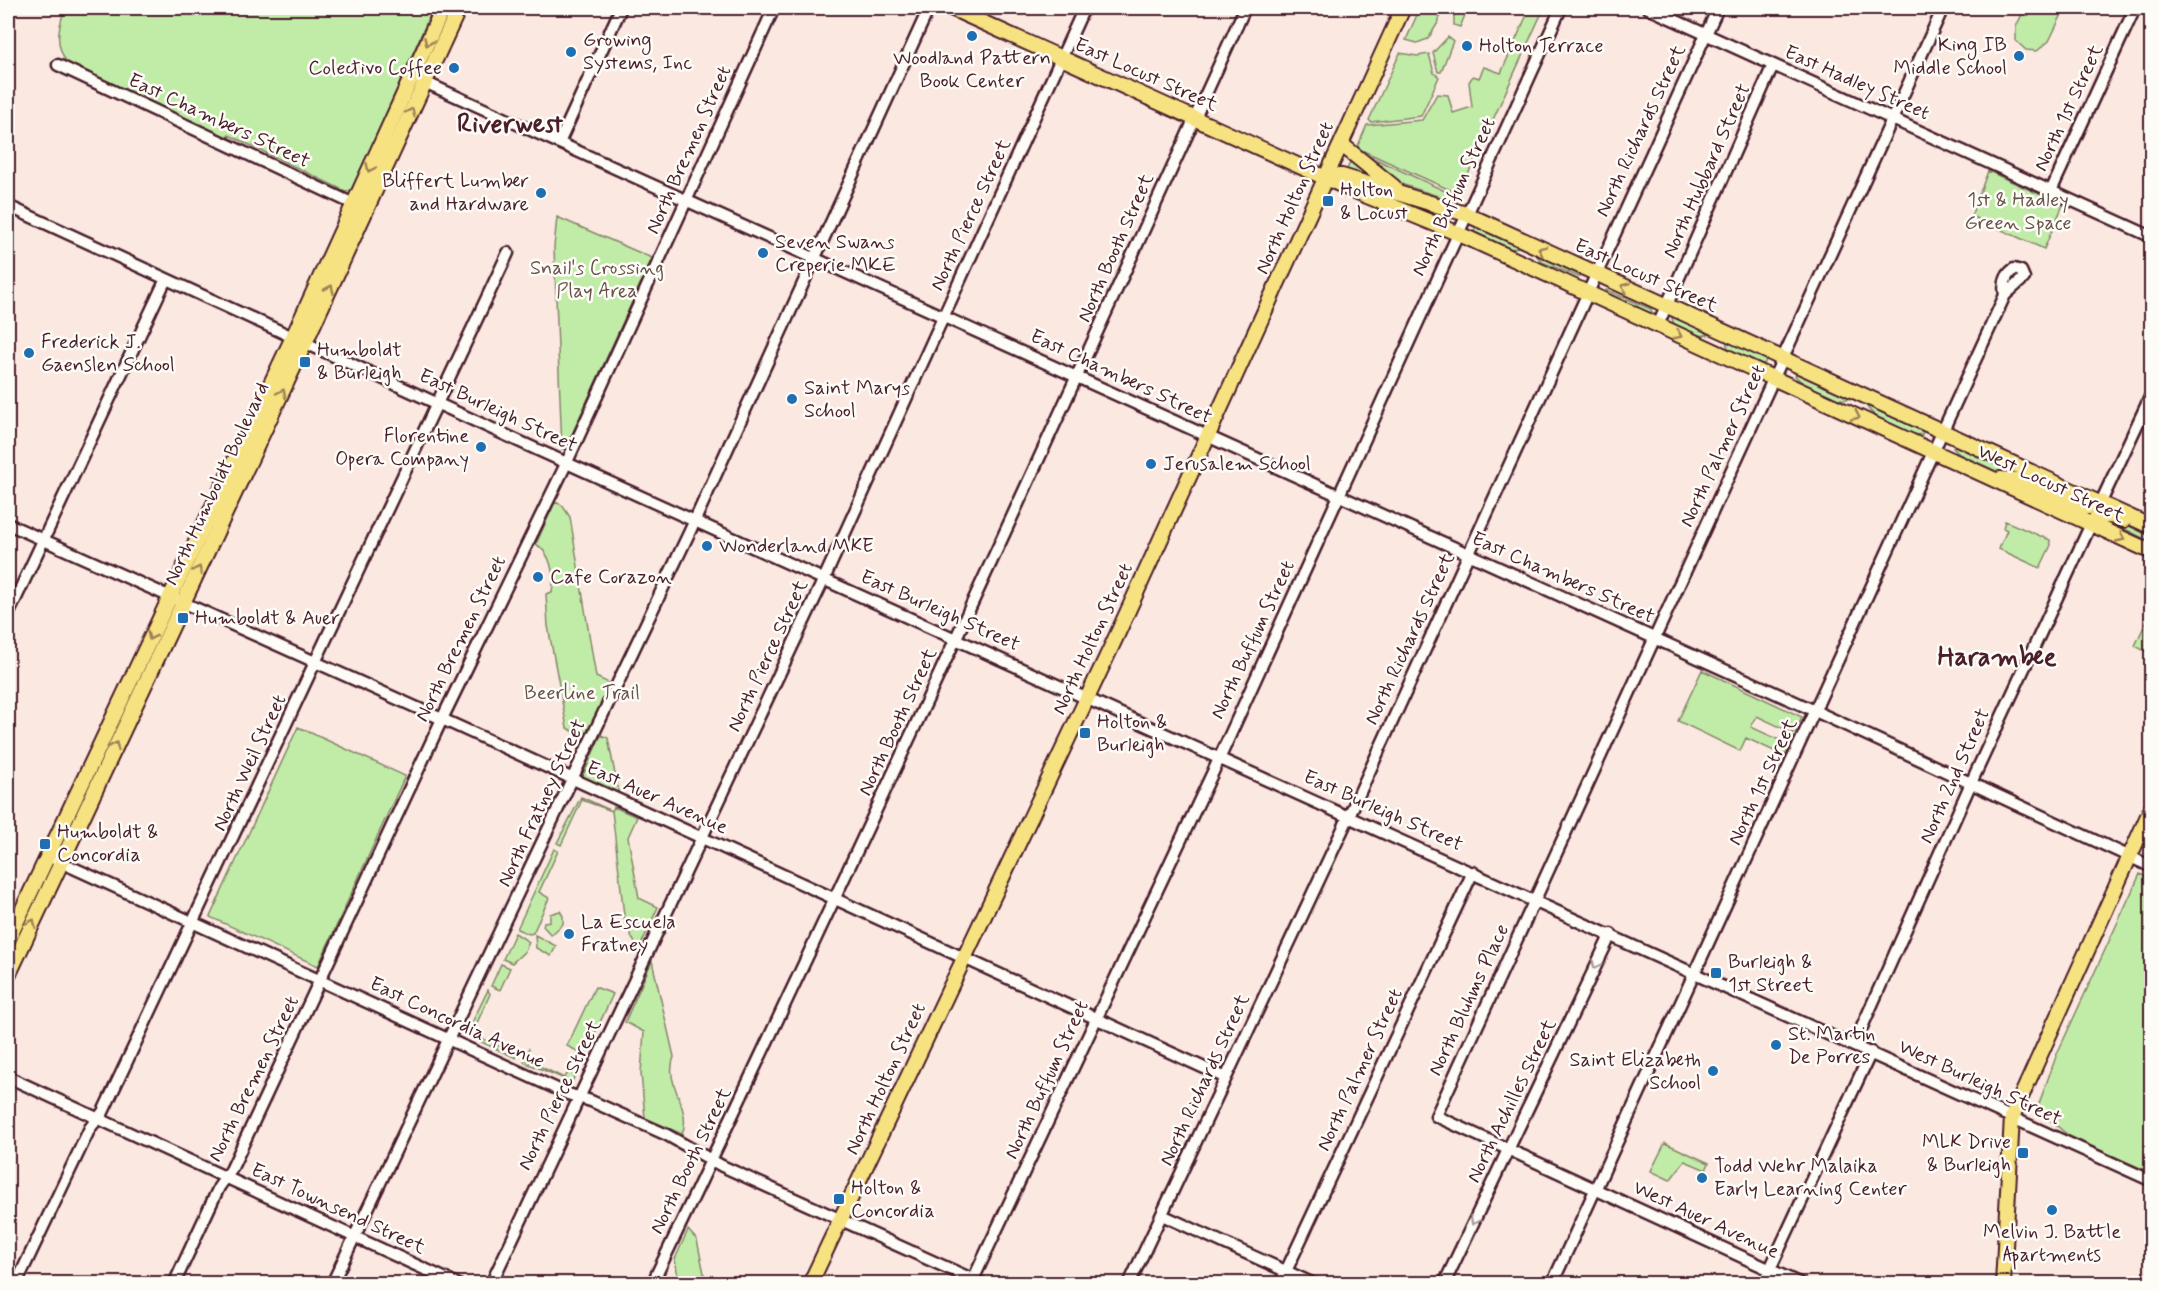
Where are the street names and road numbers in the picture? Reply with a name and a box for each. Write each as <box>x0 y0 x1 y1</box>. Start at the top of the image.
street label: East Locust Street <box>1070 31 1222 119</box>
street label: East Hadley Street <box>1780 39 1934 127</box>
street label: North Richards Street <box>1589 40 1693 221</box>
street label: North 1st Street <box>2028 40 2110 176</box>
street label: North Bremen Street <box>640 61 738 239</box>
street label: East Chambers Street <box>124 67 314 175</box>
street label: North Hubbard Street <box>1656 79 1758 263</box>
street label: North Buffum Street <box>1405 113 1503 281</box>
street label: North Holton Street <box>1249 117 1341 279</box>
street label: North Pierce Street <box>924 134 1018 295</box>
street label: North Booth Street <box>1071 169 1161 327</box>
street label: East Locust Street <box>1570 232 1722 320</box>
street label: East Chambers Street <box>1026 323 1216 431</box>
street label: North Palmer Street <box>1673 360 1773 532</box>
street label: East Burleigh Street <box>414 362 582 460</box>
street label: North Humboldt Boulevard <box>158 378 276 590</box>
street label: West Locust Street <box>1973 438 2129 530</box>
street label: East Chambers Street <box>1467 525 1659 631</box>
street label: North Richards Street <box>1358 548 1462 729</box>
street label: North Bremen Street <box>409 551 513 727</box>
street label: North Buffum Street <box>1204 556 1302 724</box>
street label: North Holton Street <box>1046 559 1140 719</box>
street label: East Burleigh Street <box>856 564 1024 658</box>
street label: North Pierce Street <box>721 575 815 736</box>
street label: North Booth Street <box>852 644 944 800</box>
street label: North Weil Street <box>207 690 293 836</box>
street label: North 2nd Street <box>1913 704 1997 848</box>
street label: North 1st Street <box>1722 714 1804 850</box>
street label: North Fratney Street <box>491 715 593 891</box>
street label: East Auer Avenue <box>582 755 732 841</box>
street label: East Burleigh Street <box>1299 764 1467 858</box>
street label: North Bluhms Place <box>1422 920 1516 1080</box>
street label: East Concordia Avenue <box>365 971 549 1075</box>
street label: North Palmer Street <box>1310 984 1410 1156</box>
street label: North Richards Street <box>1153 989 1257 1170</box>
street label: North Bremen Street <box>202 991 306 1167</box>
street label: North Buffum Street <box>998 996 1096 1164</box>
street label: North Holton Street <box>839 999 933 1159</box>
street label: North Achilles Street <box>1461 1014 1564 1187</box>
street label: North Pierce Street <box>512 1015 608 1175</box>
street label: West Burleigh Street <box>1894 1033 2066 1133</box>
street label: North Booth Street <box>644 1083 738 1239</box>
street label: East Townsend Street <box>246 1157 430 1261</box>
street label: West Auer Avenue <box>1629 1174 1783 1266</box>

